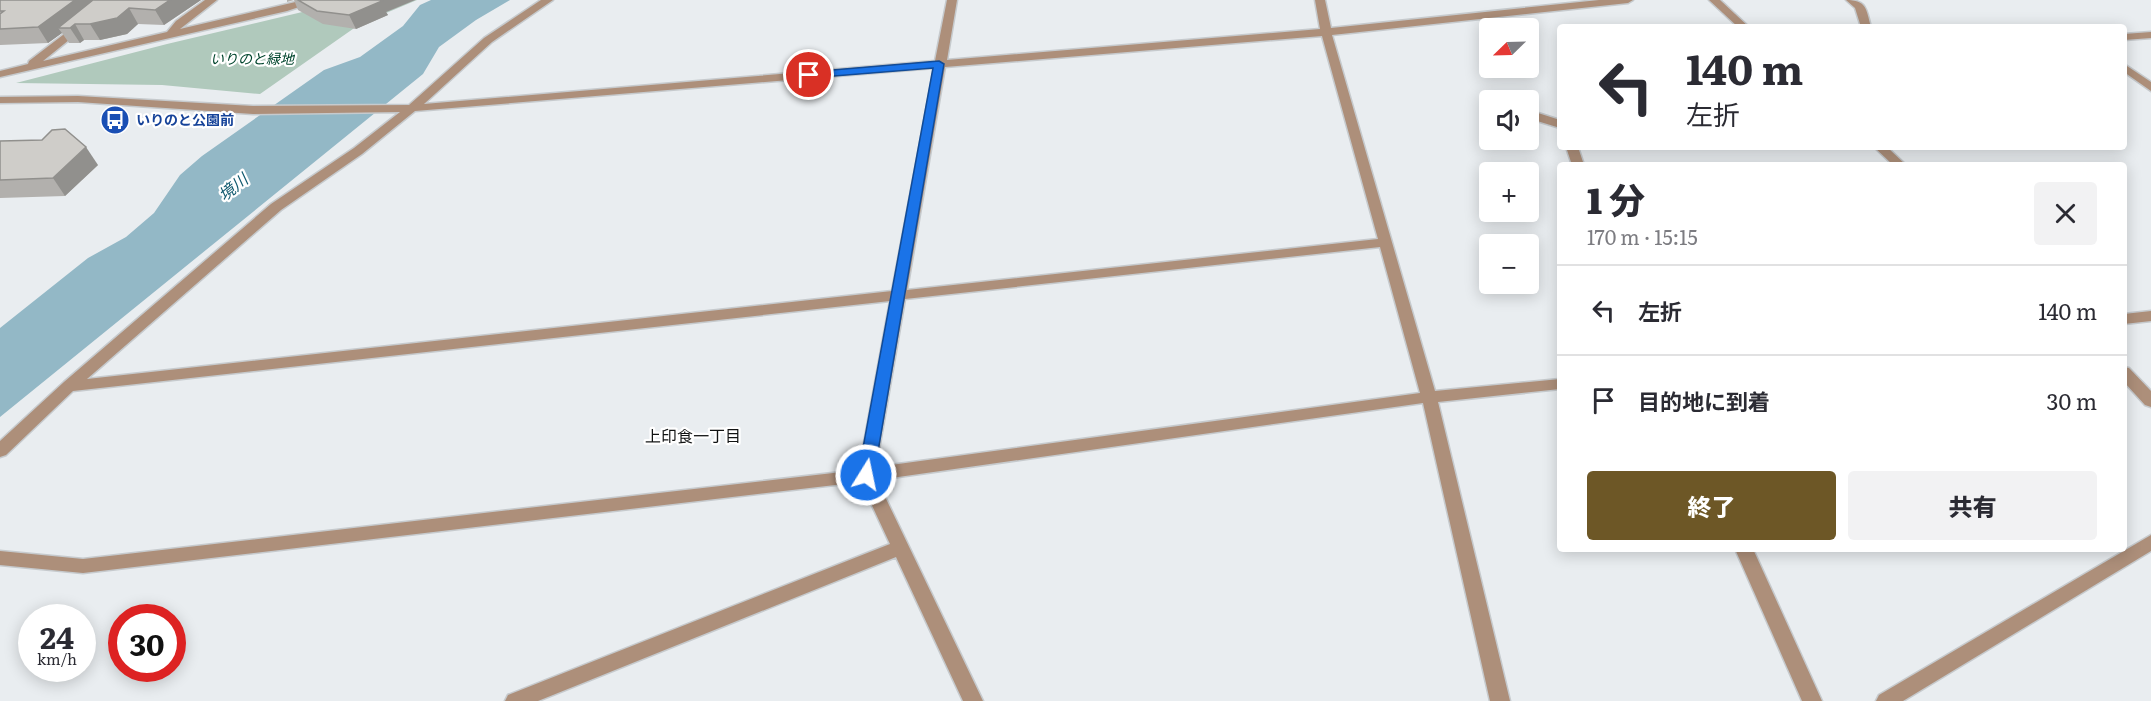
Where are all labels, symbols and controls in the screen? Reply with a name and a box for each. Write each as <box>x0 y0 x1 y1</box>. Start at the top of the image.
north arrow <box>1479 18 1539 78</box>
map controls <box>1479 18 1539 294</box>
text: 140 m <box>1686 36 1803 98</box>
park label: いりのと緑地 <box>210 48 296 68</box>
icon: left <box>1587 48 1665 126</box>
pin <box>783 49 834 100</box>
icon: arrive <box>792 58 825 91</box>
button: sound <box>1479 90 1539 150</box>
text: 左折 <box>1686 93 1740 133</box>
bus stop icon: いりのと公園前 <box>99 104 131 136</box>
place label: いりのと公園前 <box>136 109 234 129</box>
button: + <box>1479 162 1539 222</box>
water label: 境川 <box>212 166 254 206</box>
text: 1 分 <box>1587 172 1645 225</box>
button: close <box>2034 182 2097 245</box>
text: 170 m · 15:15 <box>1587 221 1698 251</box>
button: − <box>1479 234 1539 294</box>
icon: left <box>1587 294 1620 327</box>
text: 左折 <box>1638 294 1682 327</box>
text: 140 m <box>2038 294 2097 327</box>
icon: arrive <box>1587 384 1620 417</box>
text: 目的地に到着 <box>1638 384 1770 417</box>
text: 30 m <box>2047 384 2097 417</box>
district label: 上印食一丁目 <box>645 423 741 447</box>
position arrow <box>834 443 898 507</box>
button: 終了 <box>1587 471 1836 540</box>
button: 共有 <box>1848 471 2097 540</box>
speed limit sign: 30 <box>108 604 186 682</box>
text: 24 <box>40 614 74 658</box>
text: km/h <box>37 647 77 670</box>

